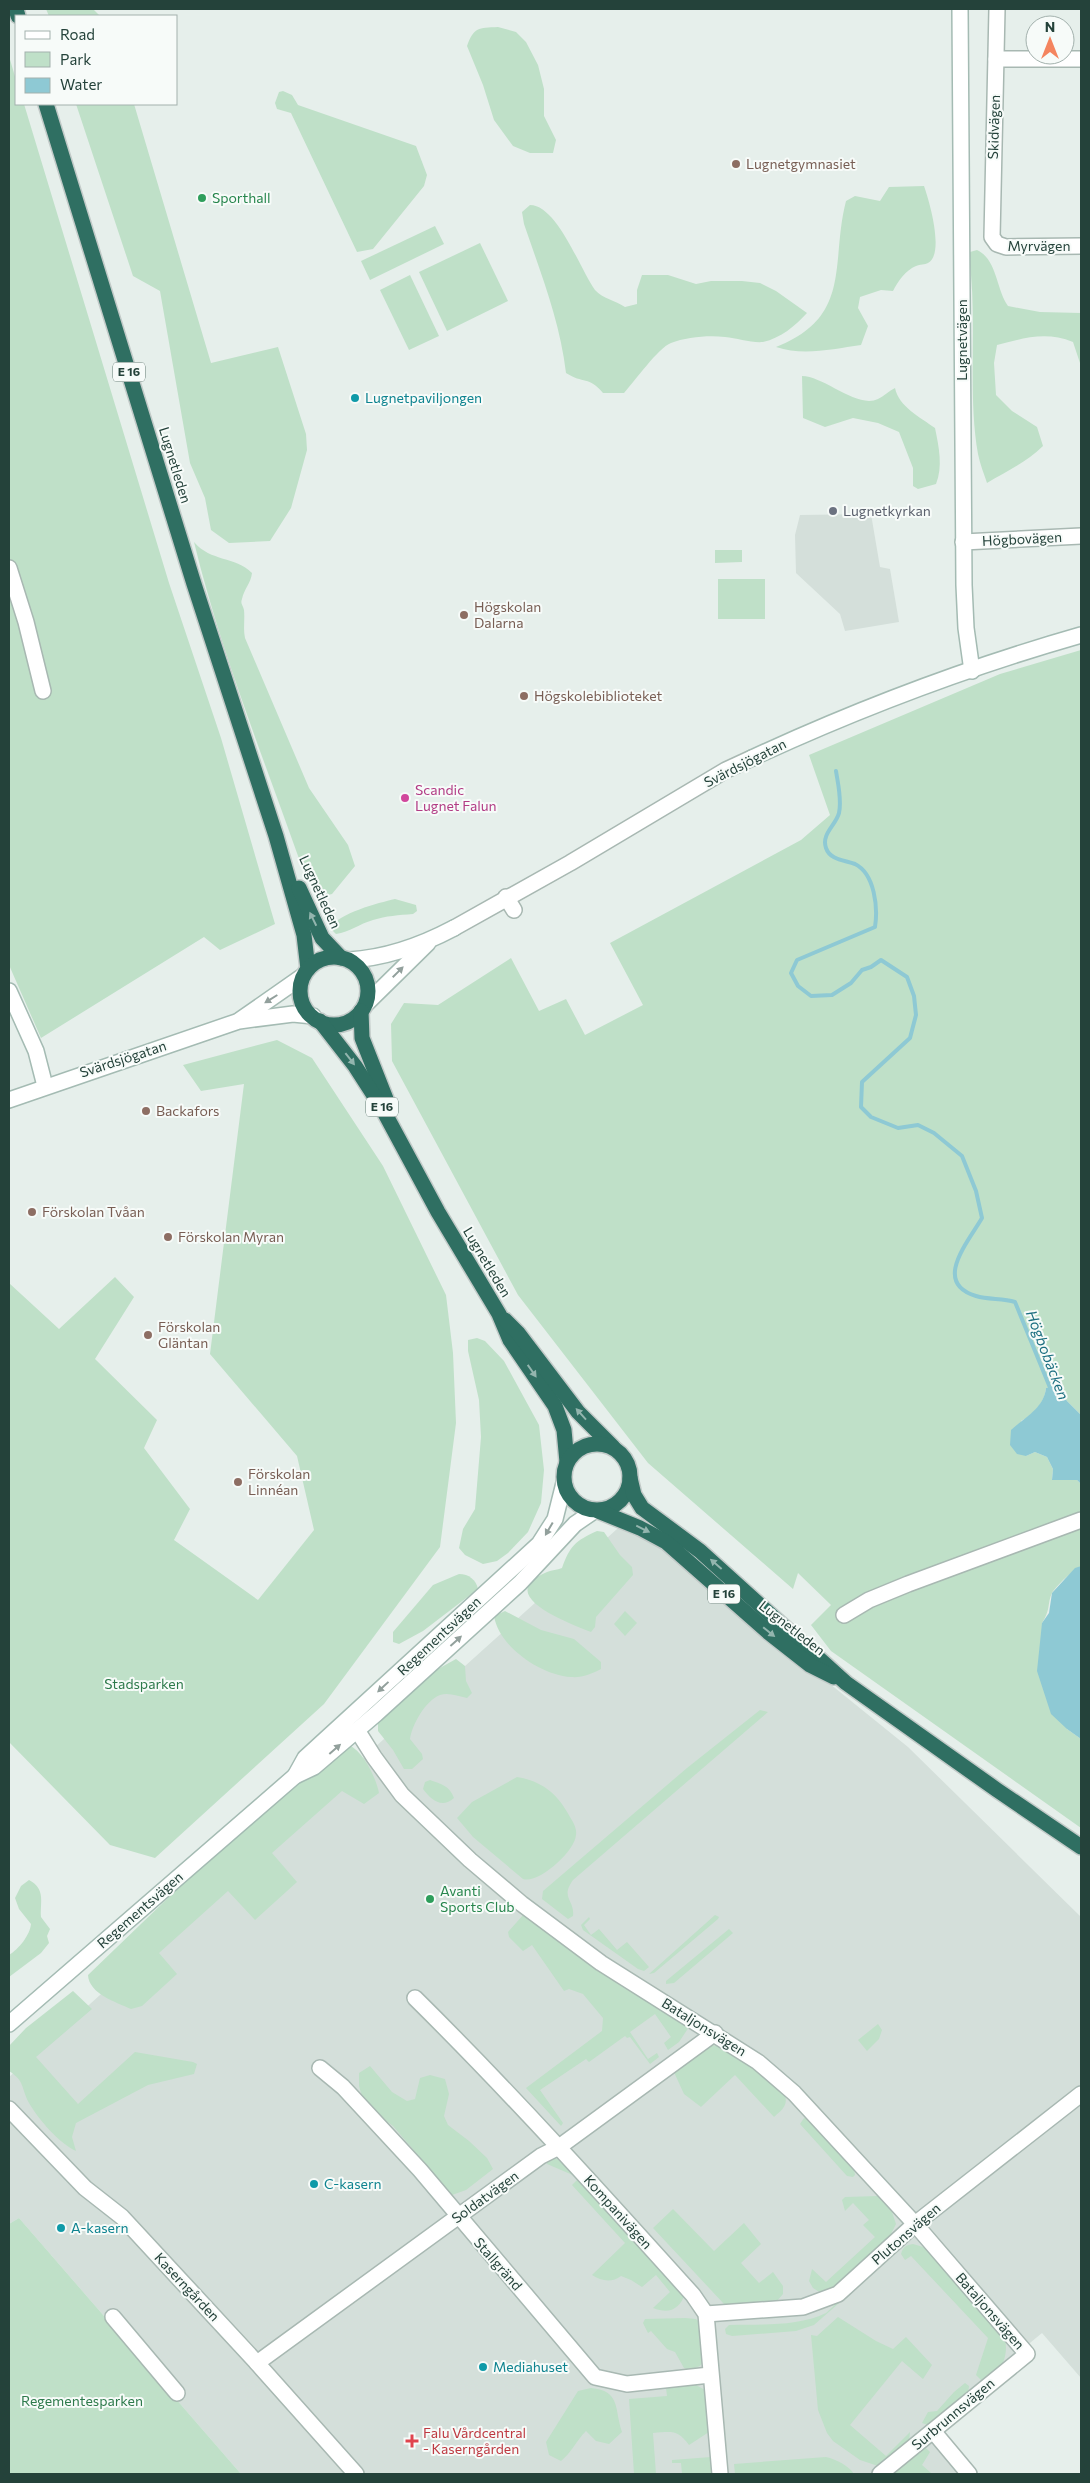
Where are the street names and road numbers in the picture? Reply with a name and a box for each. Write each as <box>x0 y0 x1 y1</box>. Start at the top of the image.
street label: Skidvägen <box>984 94 1003 160</box>
street label: Myrvägen <box>1008 237 1070 254</box>
street label: Lugnetvägen <box>953 299 970 381</box>
road number: E 16 <box>113 362 145 382</box>
street label: Lugnetleden <box>156 425 195 505</box>
street label: Högbovägen <box>982 528 1062 549</box>
street label: Svärdsjögatan <box>701 735 789 791</box>
street label: Lugnetleden <box>296 852 345 931</box>
street label: Svärdsjögatan <box>78 1037 168 1080</box>
road number: E 16 <box>366 1098 398 1116</box>
street label: Lugnetleden <box>460 1224 515 1300</box>
road number: E 16 <box>708 1585 740 1604</box>
street label: Regementsvägen <box>393 1593 484 1679</box>
street label: Lugnetleden <box>756 1597 829 1659</box>
street label: Regementsvägen <box>93 1868 186 1951</box>
street label: Bataljonsvägen <box>659 1994 750 2059</box>
street label: Soldatvägen <box>448 2167 521 2227</box>
street label: Kompanivägen <box>581 2171 656 2252</box>
street label: Plutonsvägen <box>868 2199 944 2268</box>
street label: Stallgränd <box>471 2234 526 2294</box>
street label: Kaserngården <box>151 2249 223 2325</box>
street label: Bataljonsvägen <box>952 2269 1028 2353</box>
street label: Surbrunnsvägen <box>908 2374 997 2453</box>

